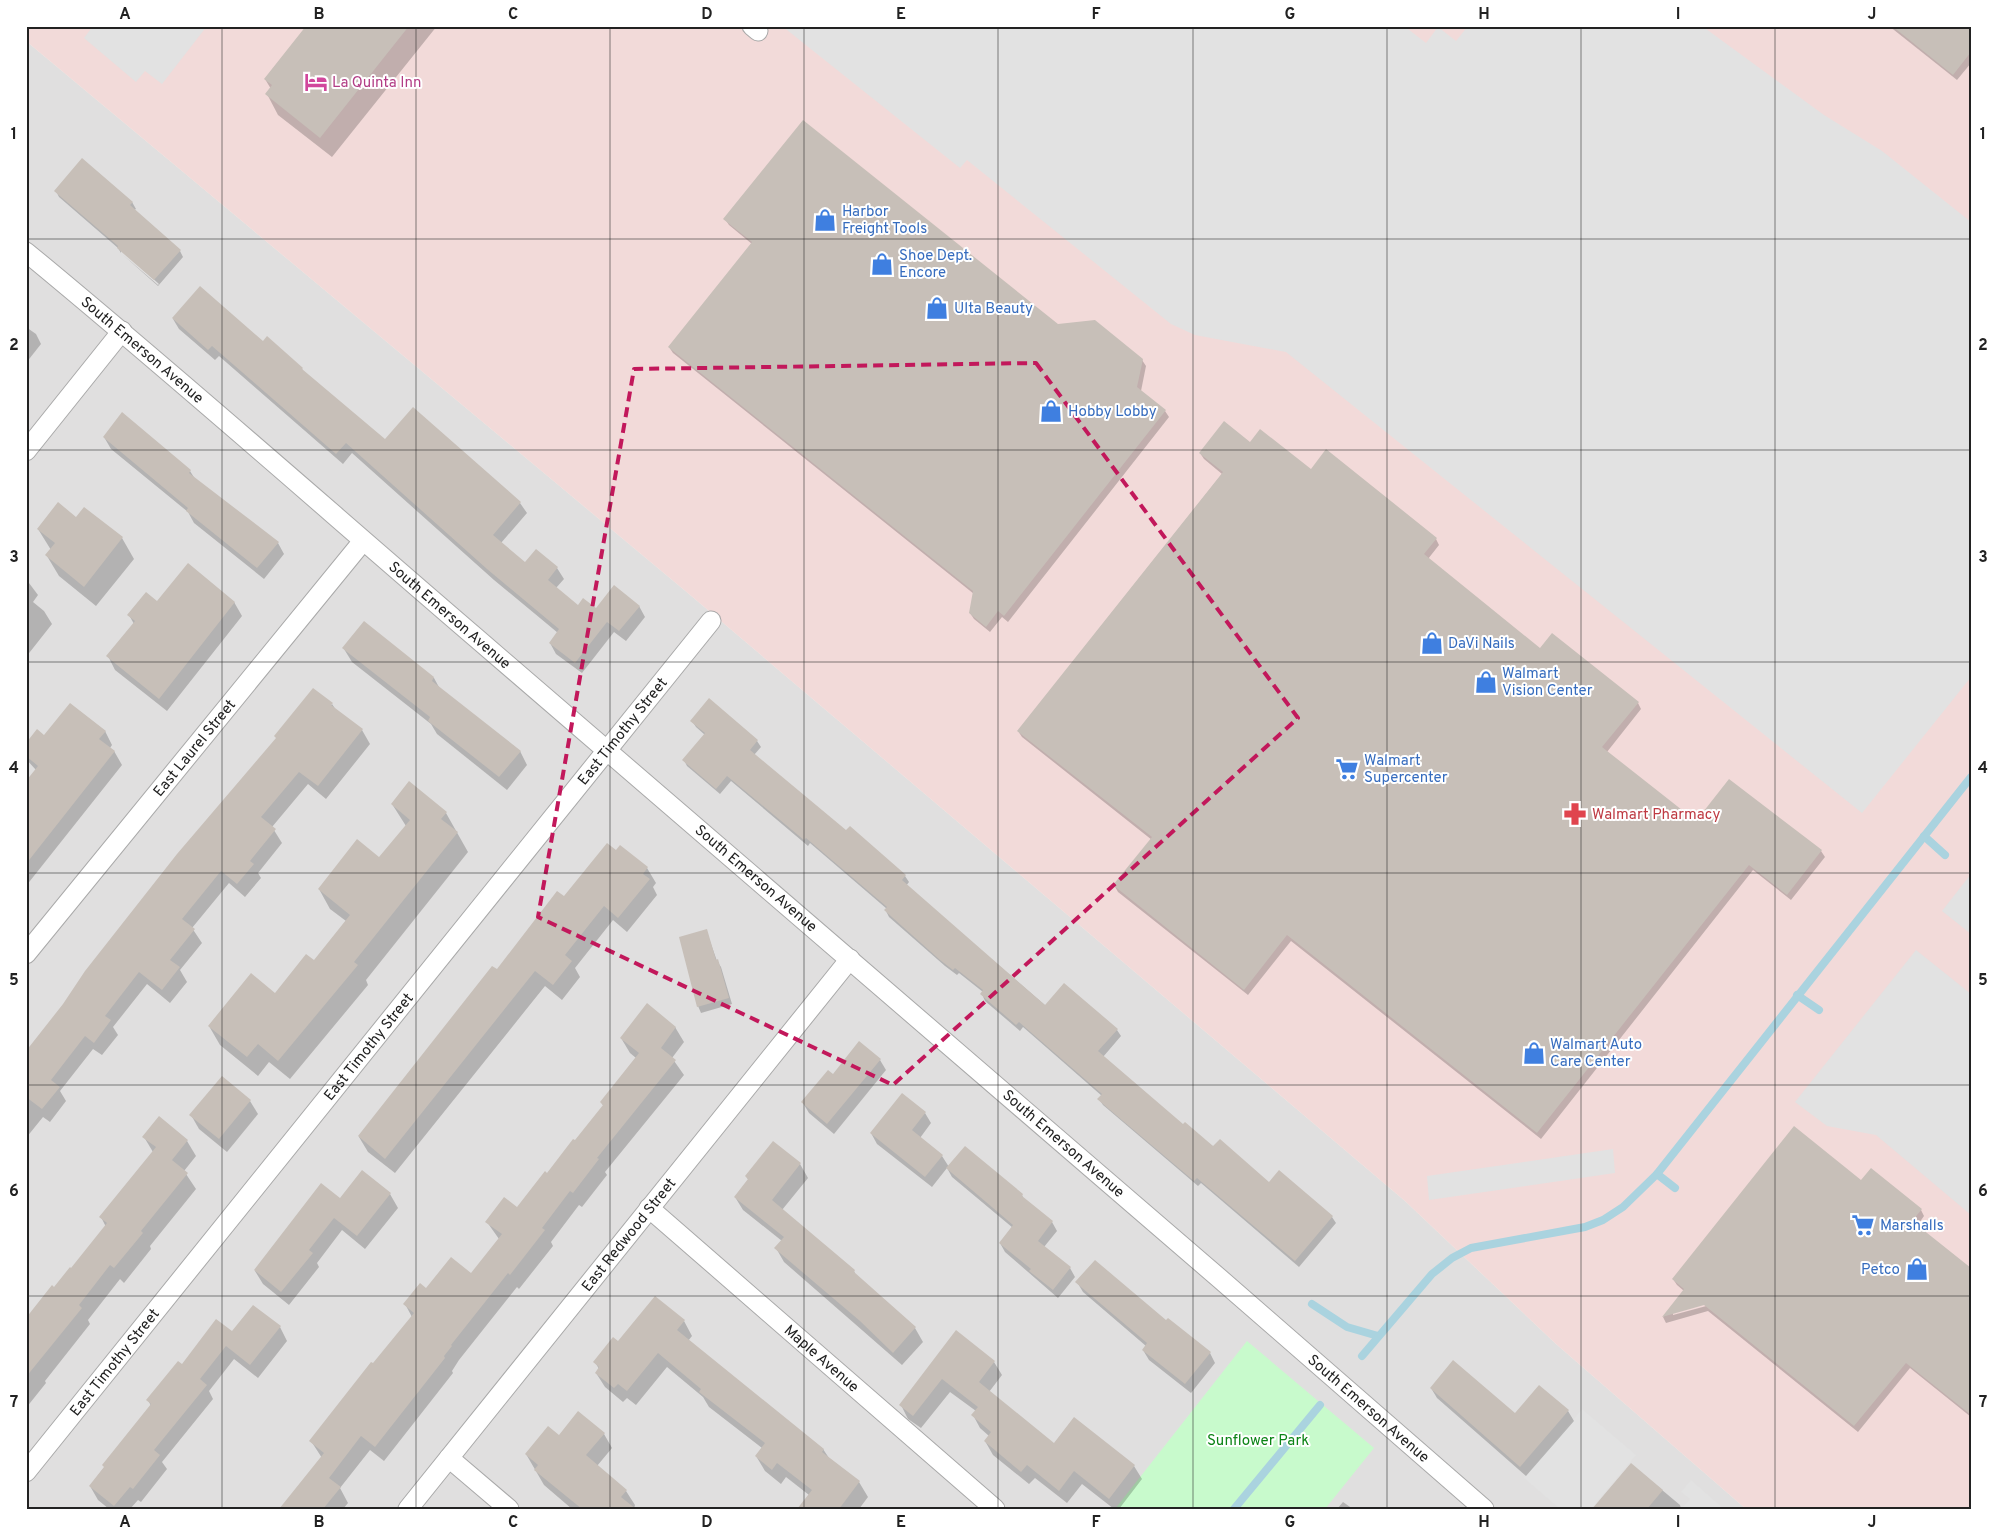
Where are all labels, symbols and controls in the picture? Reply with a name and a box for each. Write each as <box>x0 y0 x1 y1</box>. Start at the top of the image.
text: A <box>119 5 131 25</box>
text: B <box>313 5 325 25</box>
text: C <box>508 5 518 25</box>
text: D <box>701 5 713 25</box>
text: E <box>896 5 906 25</box>
text: F <box>1091 5 1101 25</box>
text: G <box>1285 5 1295 25</box>
text: H <box>1478 5 1490 25</box>
text: I <box>1676 5 1680 25</box>
text: J <box>1868 5 1876 25</box>
hotel icon: La Quinta Inn <box>303 69 329 95</box>
place label: La Quinta Inn <box>332 74 421 93</box>
text: 1 <box>11 125 17 145</box>
text: 1 <box>1980 125 1986 145</box>
place label: Harbor Freight Tools <box>842 203 927 239</box>
shop icon: Harbor Freight Tools <box>812 207 838 233</box>
place label: Shoe Dept. Encore <box>899 247 972 283</box>
shop icon: Shoe Dept. Encore <box>869 251 895 277</box>
street label: South Emerson Avenue <box>76 293 207 408</box>
shop icon: Ulta Beauty <box>924 295 950 321</box>
place label: Ulta Beauty <box>954 300 1033 319</box>
text: 2 <box>9 336 19 356</box>
text: 2 <box>1978 336 1988 356</box>
shop icon: Hobby Lobby <box>1038 398 1064 424</box>
place label: Hobby Lobby <box>1068 403 1157 422</box>
text: 3 <box>9 548 19 568</box>
text: 3 <box>1978 548 1988 568</box>
street label: South Emerson Avenue <box>384 558 514 674</box>
shop icon: DaVi Nails <box>1419 630 1445 656</box>
place label: DaVi Nails <box>1448 635 1515 654</box>
place label: Walmart Vision Center <box>1502 665 1593 701</box>
shop icon: Walmart Vision Center <box>1473 669 1499 695</box>
street label: East Timothy Street <box>574 675 672 790</box>
street label: East Laurel Street <box>150 696 241 801</box>
place label: Walmart Supercenter <box>1364 752 1448 788</box>
supermarket icon: Walmart Supercenter <box>1334 756 1360 782</box>
text: 4 <box>9 759 19 779</box>
text: 4 <box>1978 759 1988 779</box>
pharmacy icon: Walmart Pharmacy <box>1562 801 1588 827</box>
place label: Walmart Pharmacy <box>1592 806 1720 825</box>
street label: South Emerson Avenue <box>690 821 820 937</box>
text: 5 <box>9 971 19 991</box>
text: 5 <box>1978 971 1988 991</box>
street label: East Timothy Street <box>321 990 419 1105</box>
place label: Walmart Auto Care Center <box>1550 1036 1642 1072</box>
shop icon: Walmart Auto Care Center <box>1521 1040 1547 1066</box>
street label: South Emerson Avenue <box>998 1086 1128 1203</box>
street label: East Redwood Street <box>578 1175 681 1296</box>
text: 6 <box>9 1182 19 1202</box>
text: 6 <box>1978 1182 1988 1202</box>
supermarket icon: Marshalls <box>1850 1212 1876 1238</box>
place label: Marshalls <box>1880 1217 1944 1236</box>
shop icon: Petco <box>1904 1256 1930 1282</box>
place label: Petco <box>1861 1261 1900 1280</box>
street label: East Timothy Street <box>67 1305 165 1421</box>
street label: Maple Avenue <box>779 1322 862 1397</box>
street label: South Emerson Avenue <box>1303 1351 1433 1468</box>
text: 7 <box>10 1393 18 1413</box>
text: 7 <box>1979 1393 1987 1413</box>
park label: Sunflower Park <box>1207 1432 1309 1451</box>
text: A <box>119 1513 131 1533</box>
text: B <box>313 1513 325 1533</box>
text: C <box>508 1513 518 1533</box>
text: D <box>701 1513 713 1533</box>
text: E <box>896 1513 906 1533</box>
text: F <box>1091 1513 1101 1533</box>
text: G <box>1285 1513 1295 1533</box>
text: H <box>1478 1513 1490 1533</box>
text: I <box>1676 1513 1680 1533</box>
text: J <box>1868 1513 1876 1533</box>

